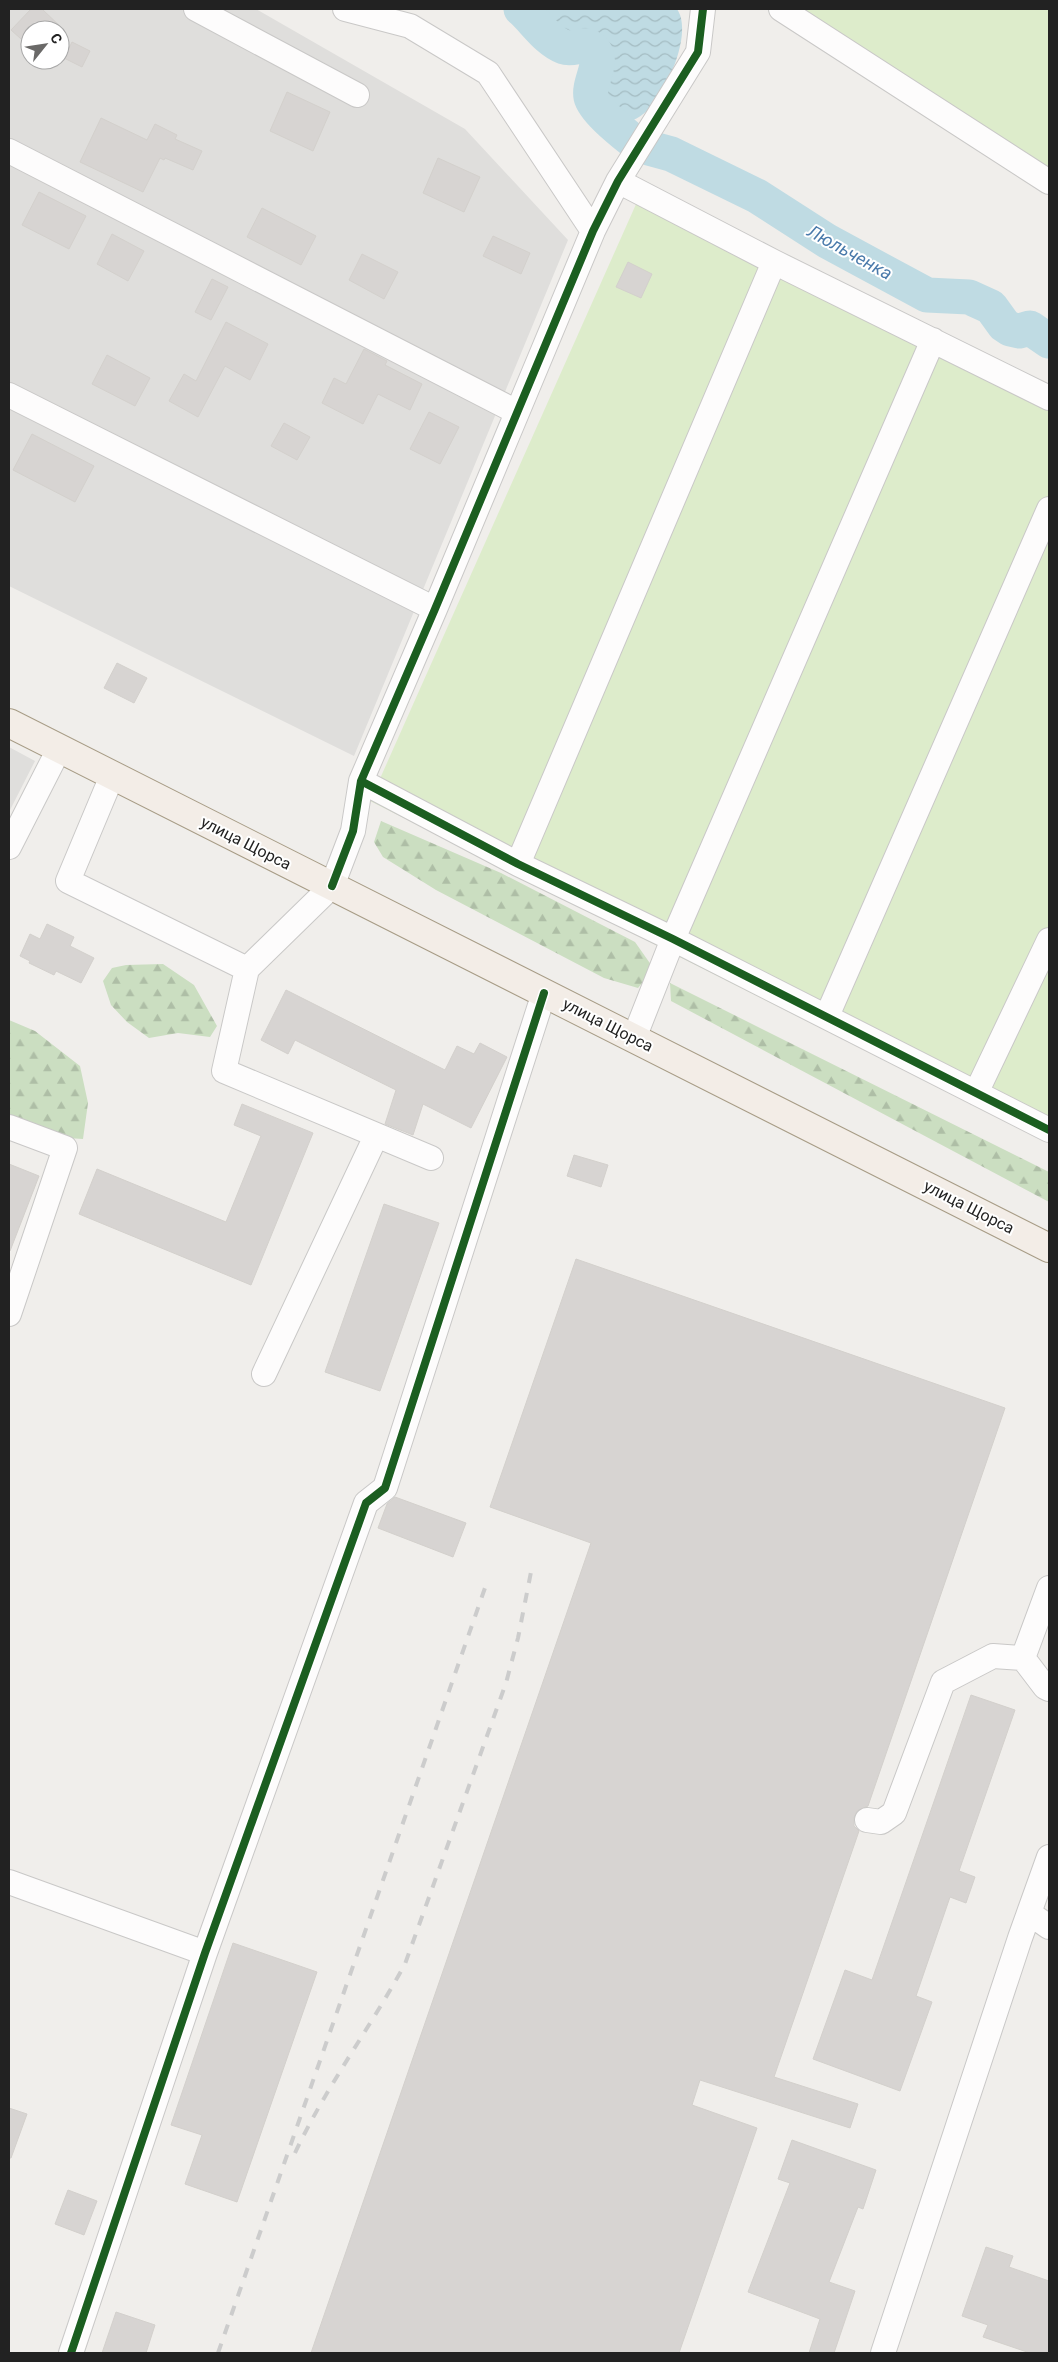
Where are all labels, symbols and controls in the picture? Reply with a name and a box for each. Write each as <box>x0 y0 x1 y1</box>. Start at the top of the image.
north arrow <box>20 20 70 70</box>
text: С <box>47 31 65 46</box>
water label: Люльченка <box>803 220 896 284</box>
street label: улица Щорса <box>198 812 294 874</box>
street label: улица Щорса <box>560 994 656 1056</box>
street label: улица Щорса <box>921 1176 1017 1238</box>

